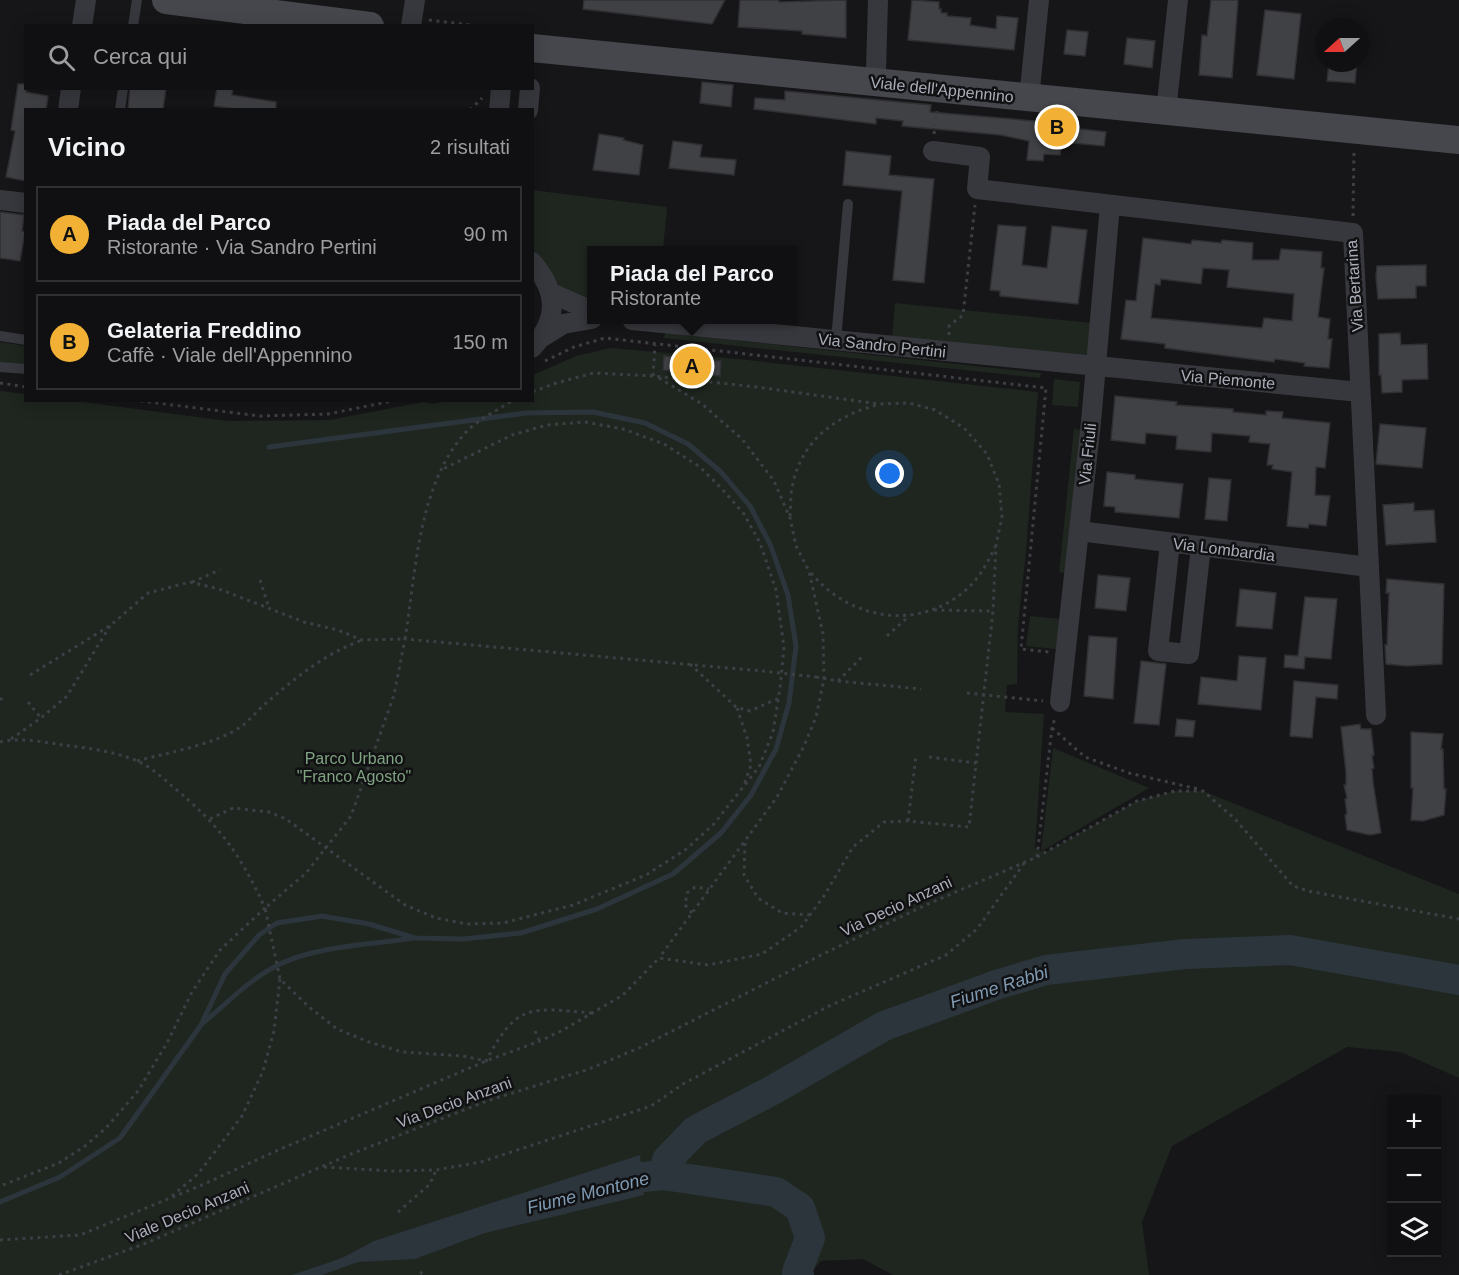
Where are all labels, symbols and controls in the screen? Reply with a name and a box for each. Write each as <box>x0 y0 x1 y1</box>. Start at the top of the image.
north arrow <box>1315 18 1369 72</box>
search box <box>24 24 534 90</box>
icon: search <box>45 41 78 74</box>
text: Cerca qui <box>93 44 187 69</box>
street label: Viale dell'Appennino <box>869 74 1015 105</box>
pin: B <box>1038 104 1076 150</box>
text: Vicino <box>48 132 126 162</box>
text: 2 risultati <box>430 136 510 158</box>
text: Piada del Parco <box>107 210 271 235</box>
text: A <box>62 223 77 245</box>
text: 90 m <box>464 223 508 245</box>
text: Ristorante · Via Sandro Pertini <box>107 236 377 258</box>
street label: Via Bertarina <box>1343 239 1366 333</box>
popup <box>587 246 797 324</box>
text: Piada del Parco <box>610 261 774 286</box>
text: Ristorante <box>610 287 701 309</box>
text: Gelateria Freddino <box>107 318 301 343</box>
street label: Via Sandro Pertini <box>817 330 947 361</box>
text: B <box>62 331 77 353</box>
text: 150 m <box>452 331 508 353</box>
text: Caffè · Viale dell'Appennino <box>107 344 352 366</box>
pin: A <box>672 344 712 388</box>
street label: Via Piemonte <box>1180 367 1276 392</box>
street label: Via Friuli <box>1076 422 1099 486</box>
your location <box>875 459 904 488</box>
street label: Via Lombardia <box>1172 535 1276 564</box>
park label: Parco Urbano "Franco Agosto" <box>297 750 411 785</box>
street label: Via Decio Anzani <box>838 873 954 940</box>
water label: Fiume Rabbi <box>947 961 1052 1012</box>
street label: Via Decio Anzani <box>395 1074 514 1131</box>
map controls <box>1387 1095 1441 1257</box>
button: + <box>1387 1095 1441 1149</box>
button: − <box>1387 1149 1441 1203</box>
water label: Fiume Montone <box>525 1168 651 1218</box>
street label: Viale Decio Anzani <box>123 1179 252 1246</box>
button: layers <box>1387 1203 1441 1257</box>

